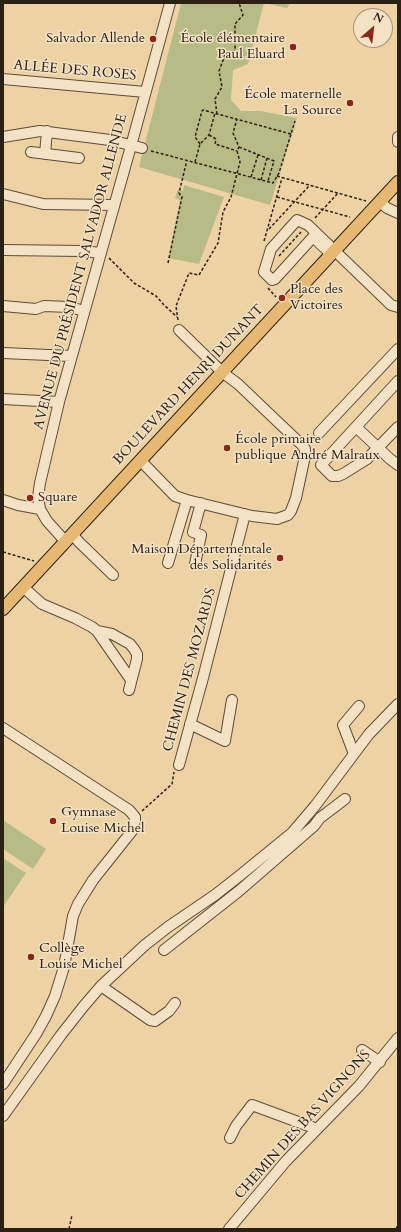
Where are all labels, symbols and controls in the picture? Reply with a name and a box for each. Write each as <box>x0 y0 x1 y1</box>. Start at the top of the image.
north arrow <box>353 8 393 48</box>
text: N <box>371 9 386 27</box>
place label: Salvador Allende <box>46 31 145 47</box>
place label: École élémentaire Paul Eluard <box>180 31 285 64</box>
marker: Salvador Allende <box>148 34 158 44</box>
marker: École élémentaire Paul Eluard <box>288 42 298 52</box>
street label: ALLÉE DES ROSES <box>13 57 137 85</box>
place label: École maternelle La Source <box>244 87 342 120</box>
marker: École maternelle La Source <box>345 98 355 108</box>
street label: AVENUE DU PRÉSIDENT SALVADOR ALLENDE <box>31 113 131 431</box>
place label: Place des Victoires <box>290 282 343 314</box>
marker: Place des Victoires <box>277 293 287 303</box>
street label: BOULEVARD HENRI DUNANT <box>110 301 268 469</box>
place label: École primaire publique André Malraux <box>235 432 380 464</box>
marker: École primaire publique André Malraux <box>222 443 232 453</box>
place label: Square <box>38 490 78 506</box>
marker: Square <box>25 493 35 503</box>
place label: Maison Départementale des Solidarités <box>131 542 272 574</box>
marker: Maison Départementale des Solidarités <box>275 553 285 563</box>
street label: CHEMIN DES MOZARDS <box>160 586 220 754</box>
place label: Gymnase Louise Michel <box>61 805 145 838</box>
marker: Gymnase Louise Michel <box>48 816 58 826</box>
place label: Collège Louise Michel <box>39 941 123 974</box>
marker: Collège Louise Michel <box>26 952 36 962</box>
street label: CHEMIN DES BAS VIGNONS <box>232 1047 374 1203</box>

